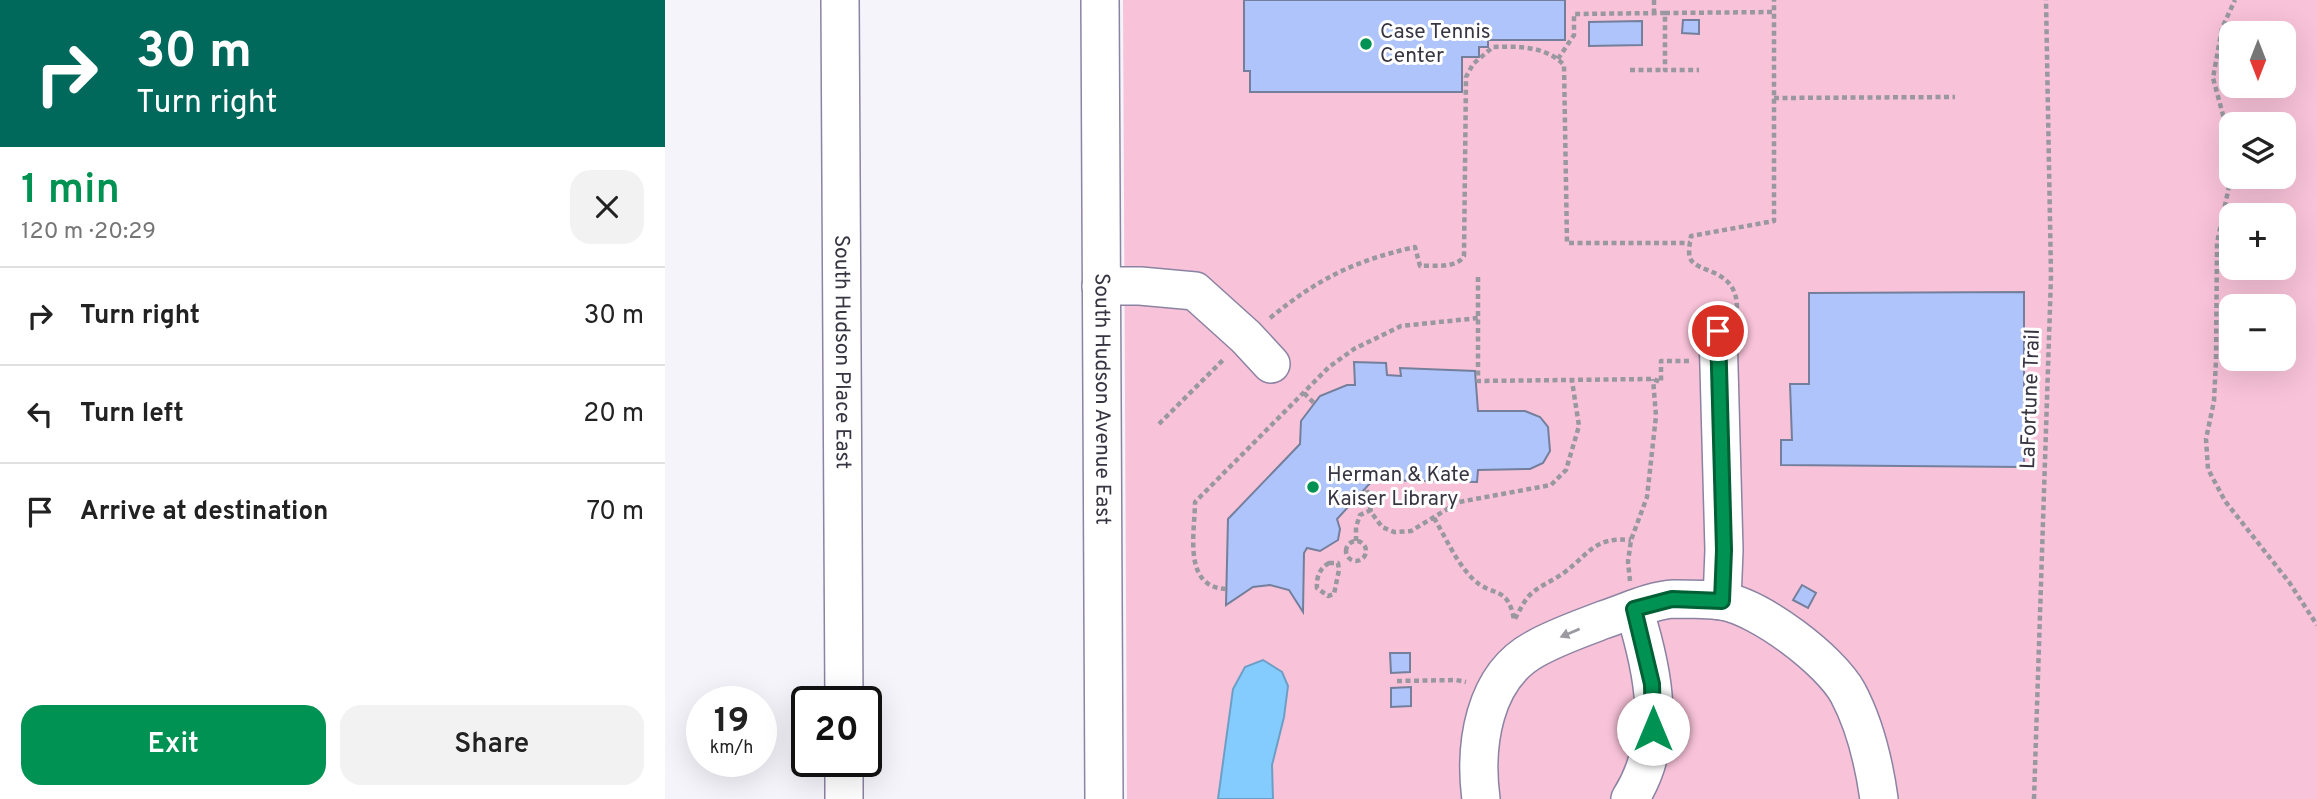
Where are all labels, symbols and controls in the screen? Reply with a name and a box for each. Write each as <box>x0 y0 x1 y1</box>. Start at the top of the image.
place label: Case Tennis Center <box>1380 19 1491 70</box>
north arrow <box>2219 21 2296 98</box>
map controls <box>2219 21 2296 371</box>
text: 30 m <box>136 23 252 85</box>
icon: right <box>21 28 112 119</box>
marker: Case Tennis Center <box>1358 36 1374 52</box>
text: Turn right <box>136 84 278 124</box>
button: layers <box>2219 112 2296 189</box>
text: 1 min <box>21 165 120 218</box>
button: close <box>570 170 644 244</box>
button: + <box>2219 203 2296 280</box>
text: 120 m · 20:29 <box>21 218 156 247</box>
street label: South Hudson Place East <box>828 235 856 469</box>
street label: South Hudson Avenue East <box>1088 273 1116 525</box>
button: − <box>2219 294 2296 371</box>
icon: right <box>21 297 59 335</box>
text: Turn right <box>80 300 200 333</box>
text: 30 m <box>584 300 644 333</box>
pin <box>1688 301 1748 361</box>
icon: arrive <box>1699 312 1737 350</box>
street label: LaFortune Trail <box>2015 329 2047 469</box>
icon: left <box>21 395 59 433</box>
text: Turn left <box>80 398 184 431</box>
text: 20 m <box>583 398 644 431</box>
place label: Herman & Kate Kaiser Library <box>1327 462 1470 513</box>
marker: Herman & Kate Kaiser Library <box>1305 479 1321 495</box>
icon: arrive <box>21 493 59 531</box>
text: Arrive at destination <box>80 496 328 529</box>
text: 70 m <box>586 496 644 529</box>
one-way arrow <box>1560 628 1581 639</box>
speed limit sign: 20 <box>791 686 882 777</box>
position arrow <box>1616 692 1690 766</box>
text: 19 <box>714 700 749 744</box>
button: Exit <box>21 705 326 785</box>
button: Share <box>340 705 644 785</box>
text: km/h <box>710 737 753 760</box>

